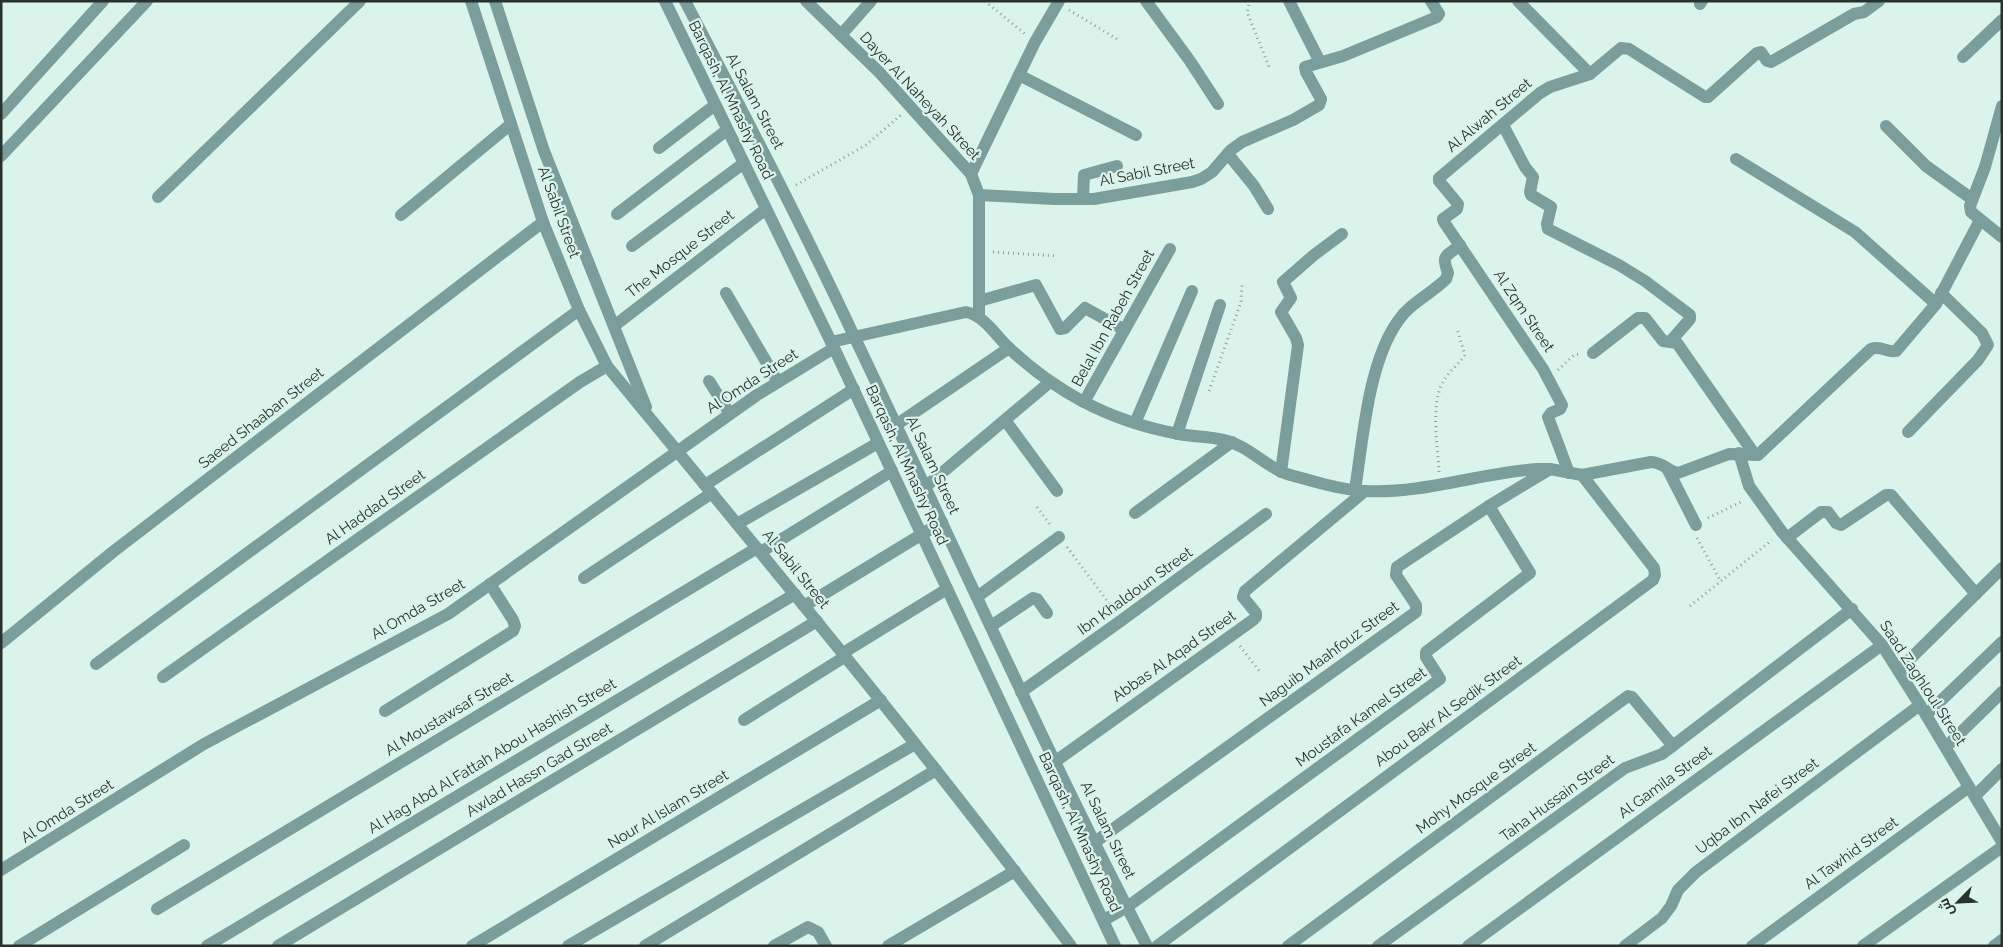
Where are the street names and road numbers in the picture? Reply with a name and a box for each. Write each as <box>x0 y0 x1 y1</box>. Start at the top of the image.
street label: Barqash, Al Mnashy Road <box>685 18 777 182</box>
street label: Dayer Al Naheyah Street <box>856 28 984 164</box>
street label: Al Salam Street <box>722 50 788 152</box>
street label: Al Alwah Street <box>1443 74 1535 156</box>
street label: Al Sabil Street <box>1098 154 1196 190</box>
street label: Al Sabil Street <box>534 164 584 260</box>
street label: The Mosque Street <box>622 206 738 302</box>
street label: Belal Ibn Rabeh Street <box>1068 246 1158 390</box>
street label: Al Zqm Street <box>1490 266 1558 356</box>
street label: Al Omda Street <box>703 345 801 417</box>
street label: Saeed Shaaban Street <box>195 364 327 472</box>
street label: Barqash, Al Mnashy Road <box>862 382 952 548</box>
street label: Al Salam Street <box>902 413 964 517</box>
street label: Al Haddad Street <box>321 466 429 548</box>
street label: Al Sabil Street <box>759 526 833 612</box>
street label: Ibn Khaldoun Street <box>1074 543 1196 639</box>
street label: Al Omda Street <box>368 575 468 643</box>
street label: Naguib Maahfouz Street <box>1256 597 1402 711</box>
street label: Abbas Al Aqad Street <box>1109 607 1239 705</box>
street label: Saad Zaghloul Street <box>1876 617 1970 749</box>
street label: Abou Bakr Al Sedik Street <box>1371 652 1525 770</box>
street label: Moustafa Kamel Street <box>1292 663 1430 771</box>
street label: Al Moustawsaf Street <box>382 669 516 759</box>
street label: Al Hag Abd Al Fattah Abou Hashish Street <box>365 675 619 837</box>
street label: Awlad Hassn Gad Street <box>463 719 615 821</box>
street label: Mohy Mosque Street <box>1413 739 1539 837</box>
street label: Al Gamila Street <box>1615 742 1715 822</box>
street label: Barqash, Al Mnashy Road <box>1035 749 1125 915</box>
street label: Taha Hussain Street <box>1496 751 1618 845</box>
street label: Uqba Ibn Nafei Street <box>1692 754 1822 858</box>
street label: Nour Al Islam Street <box>604 766 732 852</box>
street label: Al Omda Street <box>17 775 117 847</box>
street label: Al Salam Street <box>1077 778 1139 882</box>
street label: Al Tawhid Street <box>1801 813 1901 893</box>

